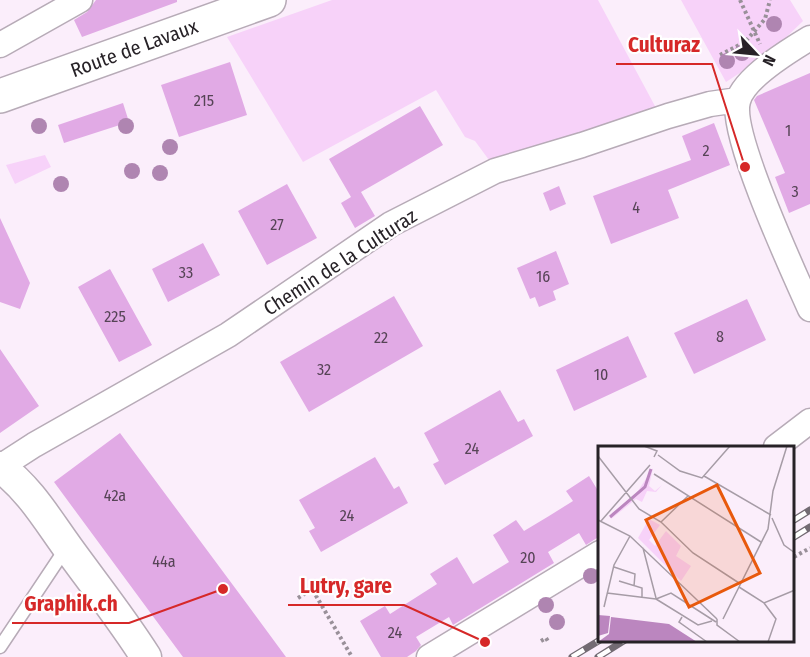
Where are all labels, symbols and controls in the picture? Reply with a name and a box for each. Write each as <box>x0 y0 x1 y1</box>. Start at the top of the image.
street label: Route de Lavaux <box>67 14 201 82</box>
north arrow <box>726 24 786 84</box>
callout: Culturaz <box>616 25 712 64</box>
text: Culturaz <box>628 32 700 58</box>
text: N <box>758 52 780 69</box>
house number: 215 <box>194 91 214 110</box>
house number: 1 <box>785 121 791 140</box>
house number: 2 <box>702 141 710 160</box>
house number: 3 <box>791 182 799 201</box>
house number: 4 <box>632 198 640 217</box>
street label: Chemin de la Culturaz <box>259 204 421 320</box>
house number: 27 <box>270 215 284 234</box>
house number: 33 <box>179 263 193 282</box>
house number: 16 <box>536 267 550 286</box>
house number: 225 <box>104 307 126 326</box>
house number: 8 <box>716 327 724 346</box>
house number: 22 <box>374 328 388 347</box>
house number: 32 <box>317 360 331 379</box>
house number: 10 <box>594 365 608 384</box>
house number: 24 <box>465 439 479 458</box>
inset map <box>598 446 795 642</box>
house number: 42a <box>104 486 126 505</box>
house number: 24 <box>340 506 354 525</box>
house number: 20 <box>520 548 536 567</box>
house number: 44a <box>152 552 176 571</box>
callout: Lutry, gare <box>288 566 404 605</box>
text: Lutry, gare <box>300 573 392 599</box>
callout: Graphik.ch <box>12 584 129 623</box>
text: Graphik.ch <box>24 591 118 617</box>
house number: 24 <box>388 623 402 642</box>

